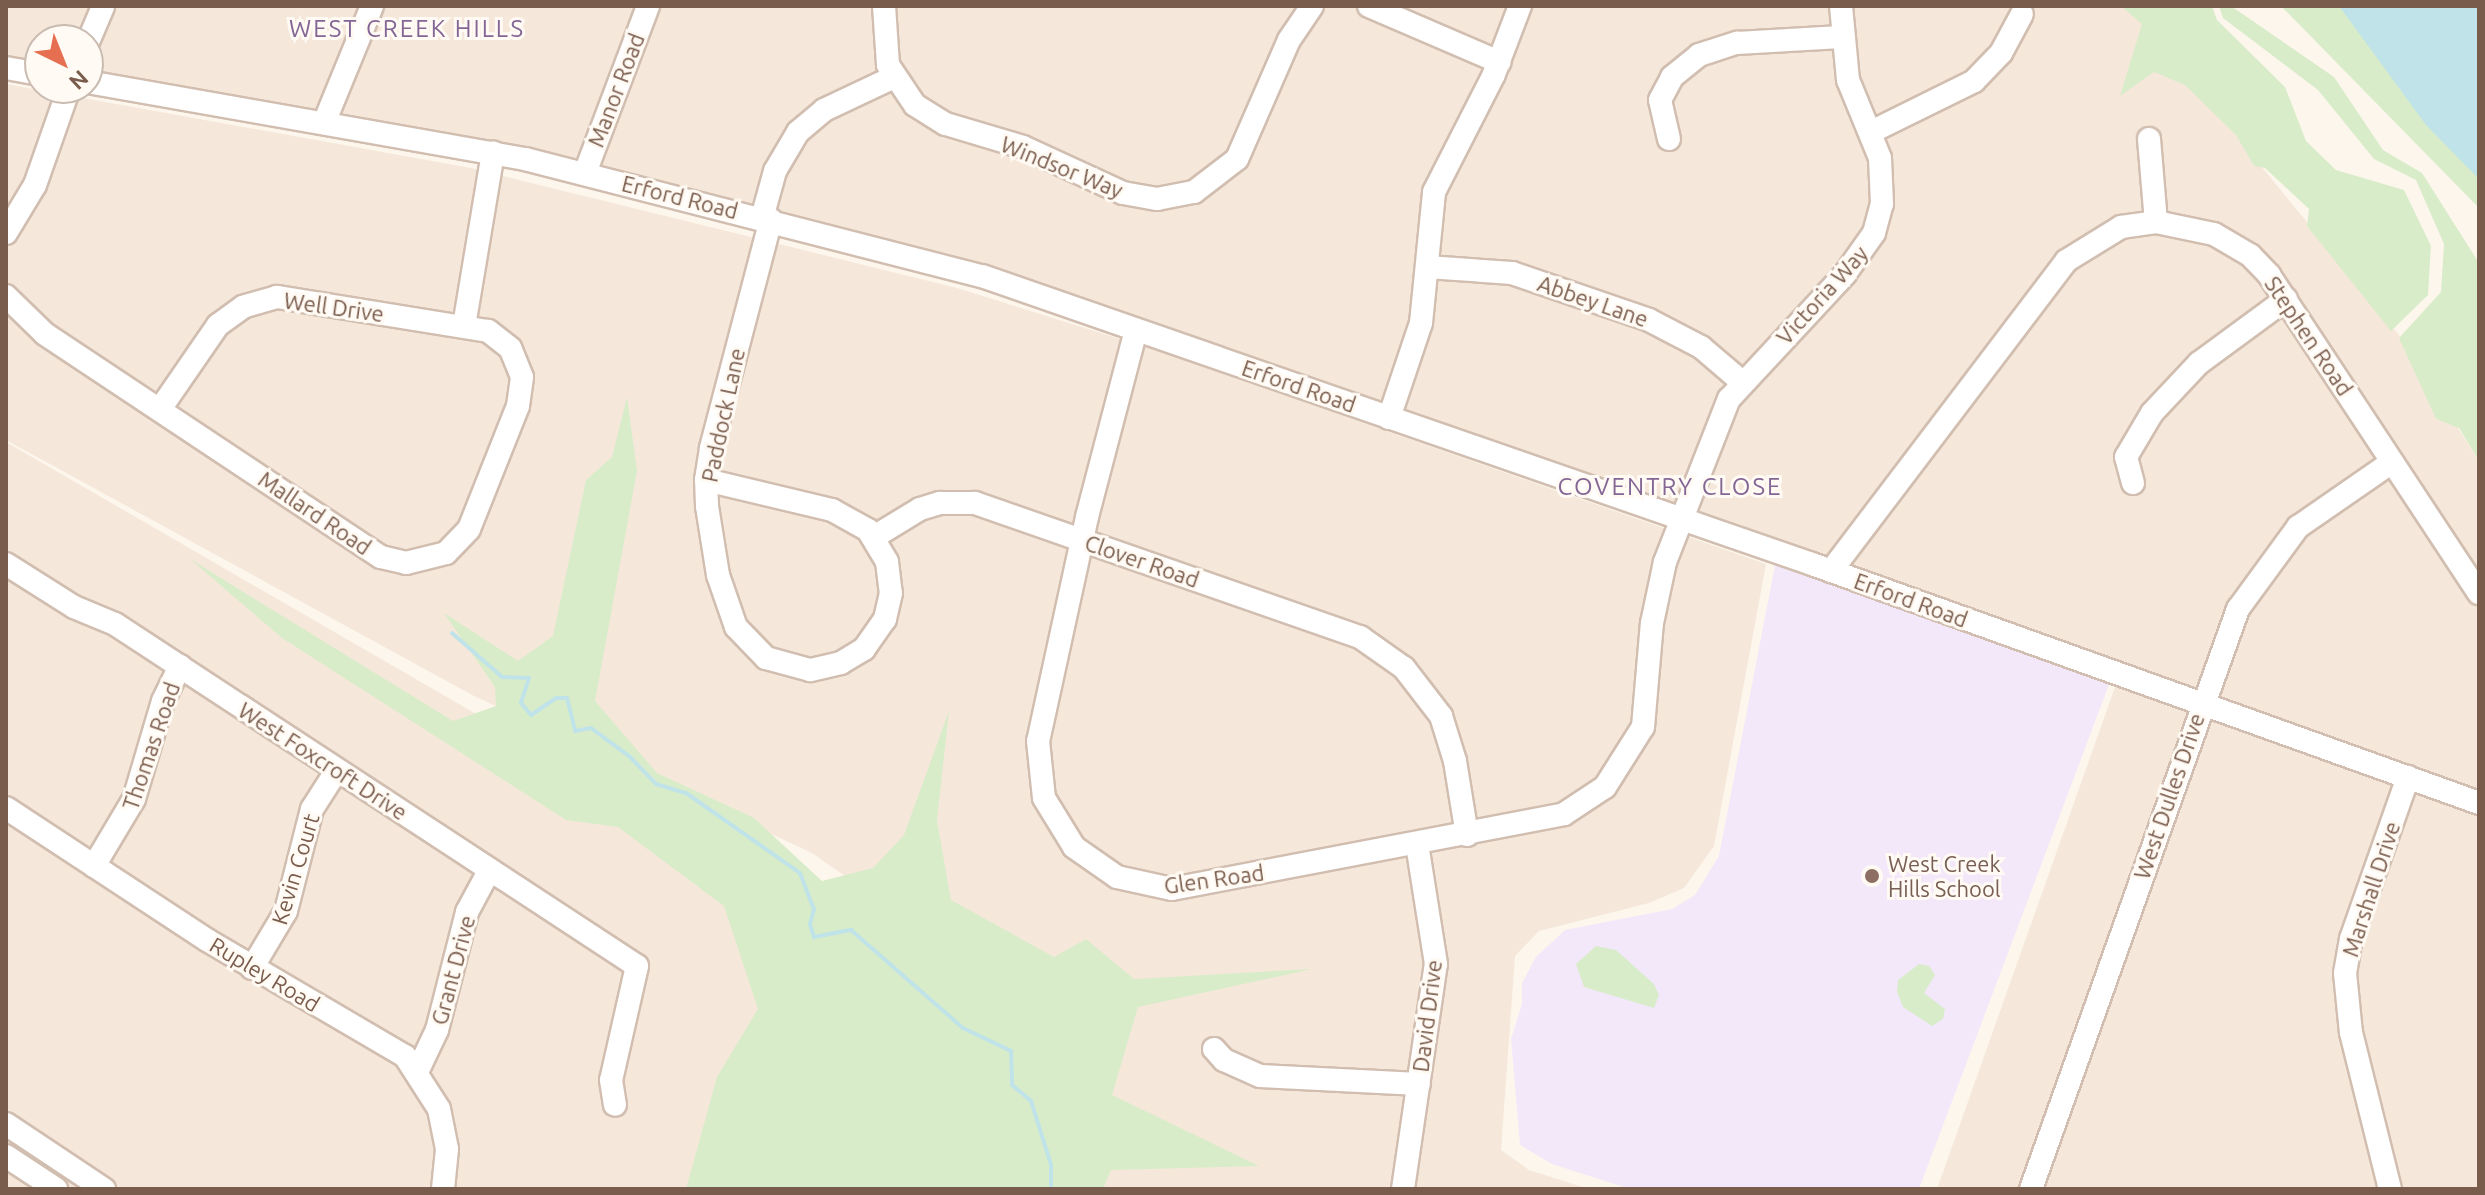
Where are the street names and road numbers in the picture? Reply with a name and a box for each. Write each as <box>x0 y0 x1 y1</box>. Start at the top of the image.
street label: Manor Road <box>582 29 650 151</box>
street label: Windsor Way <box>997 131 1127 203</box>
street label: Erford Road <box>619 170 741 224</box>
street label: Victoria Way <box>1771 240 1873 350</box>
street label: Abbey Lane <box>1534 270 1652 332</box>
street label: Stephen Road <box>2259 271 2359 401</box>
street label: Well Drive <box>282 287 386 327</box>
street label: Paddock Lane <box>696 346 750 484</box>
street label: Erford Road <box>1239 354 1359 418</box>
street label: Mallard Road <box>254 466 376 560</box>
street label: Clover Road <box>1081 529 1203 593</box>
street label: Erford Road <box>1851 567 1971 633</box>
street label: Thomas Road <box>117 679 185 813</box>
street label: West Foxcroft Drive <box>234 697 412 825</box>
street label: West Dulles Drive <box>2128 710 2210 882</box>
street label: Kevin Court <box>266 810 324 928</box>
street label: Marshall Drive <box>2337 818 2405 960</box>
street label: Glen Road <box>1162 859 1266 899</box>
street label: Grant Drive <box>426 912 480 1028</box>
street label: Rupley Road <box>205 931 325 1017</box>
street label: David Drive <box>1407 958 1447 1074</box>

